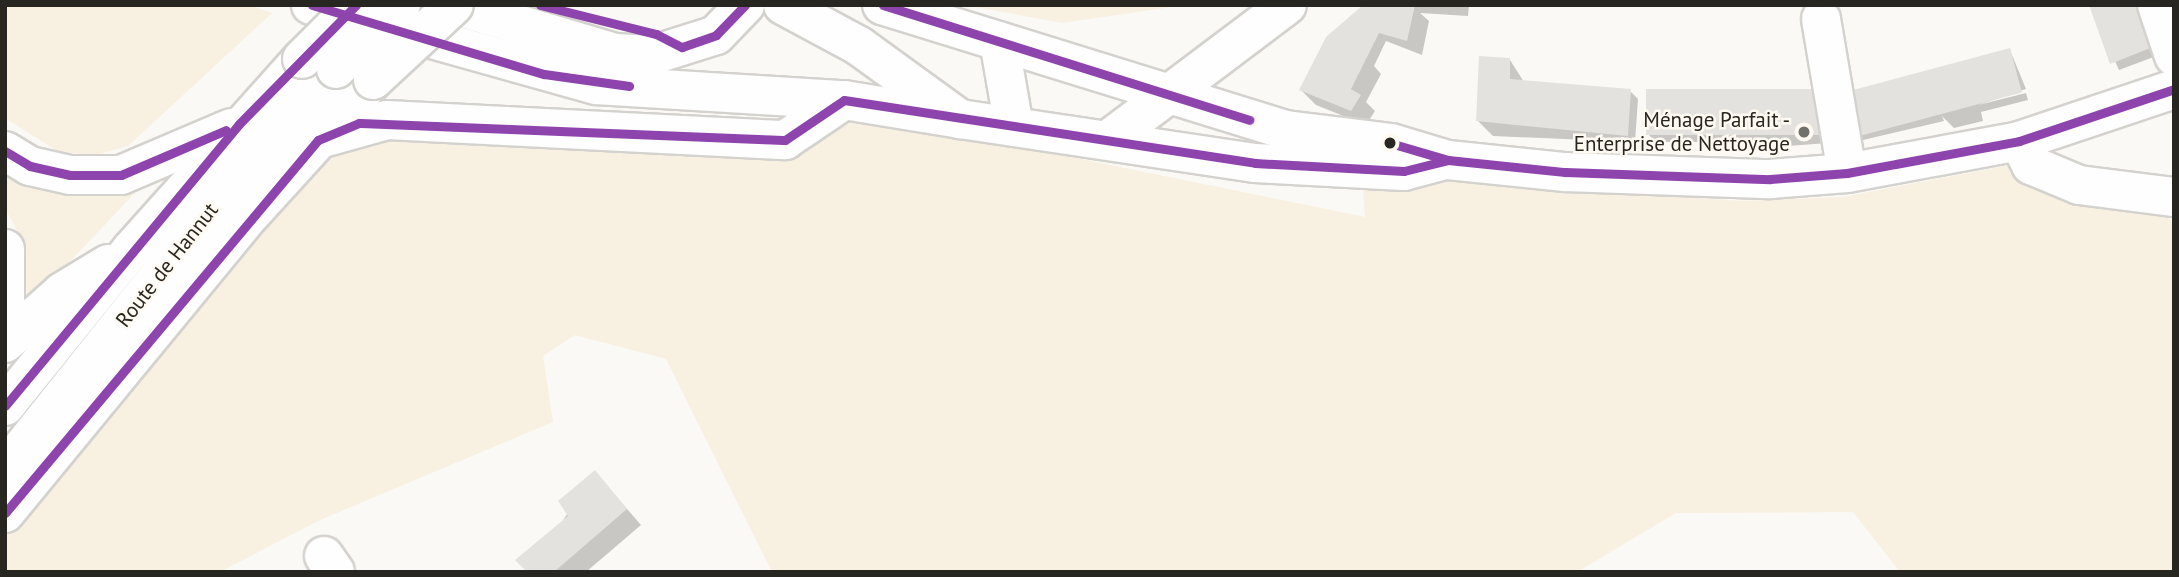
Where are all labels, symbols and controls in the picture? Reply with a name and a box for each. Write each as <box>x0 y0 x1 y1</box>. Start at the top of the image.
place label: Ménage Parfait - Enterprise de Nettoyage <box>1574 107 1790 157</box>
marker: Ménage Parfait - Enterprise de Nettoyage <box>1796 124 1812 140</box>
unlabelled marker <box>1383 136 1397 150</box>
street label: Route de Hannut <box>111 198 223 332</box>

